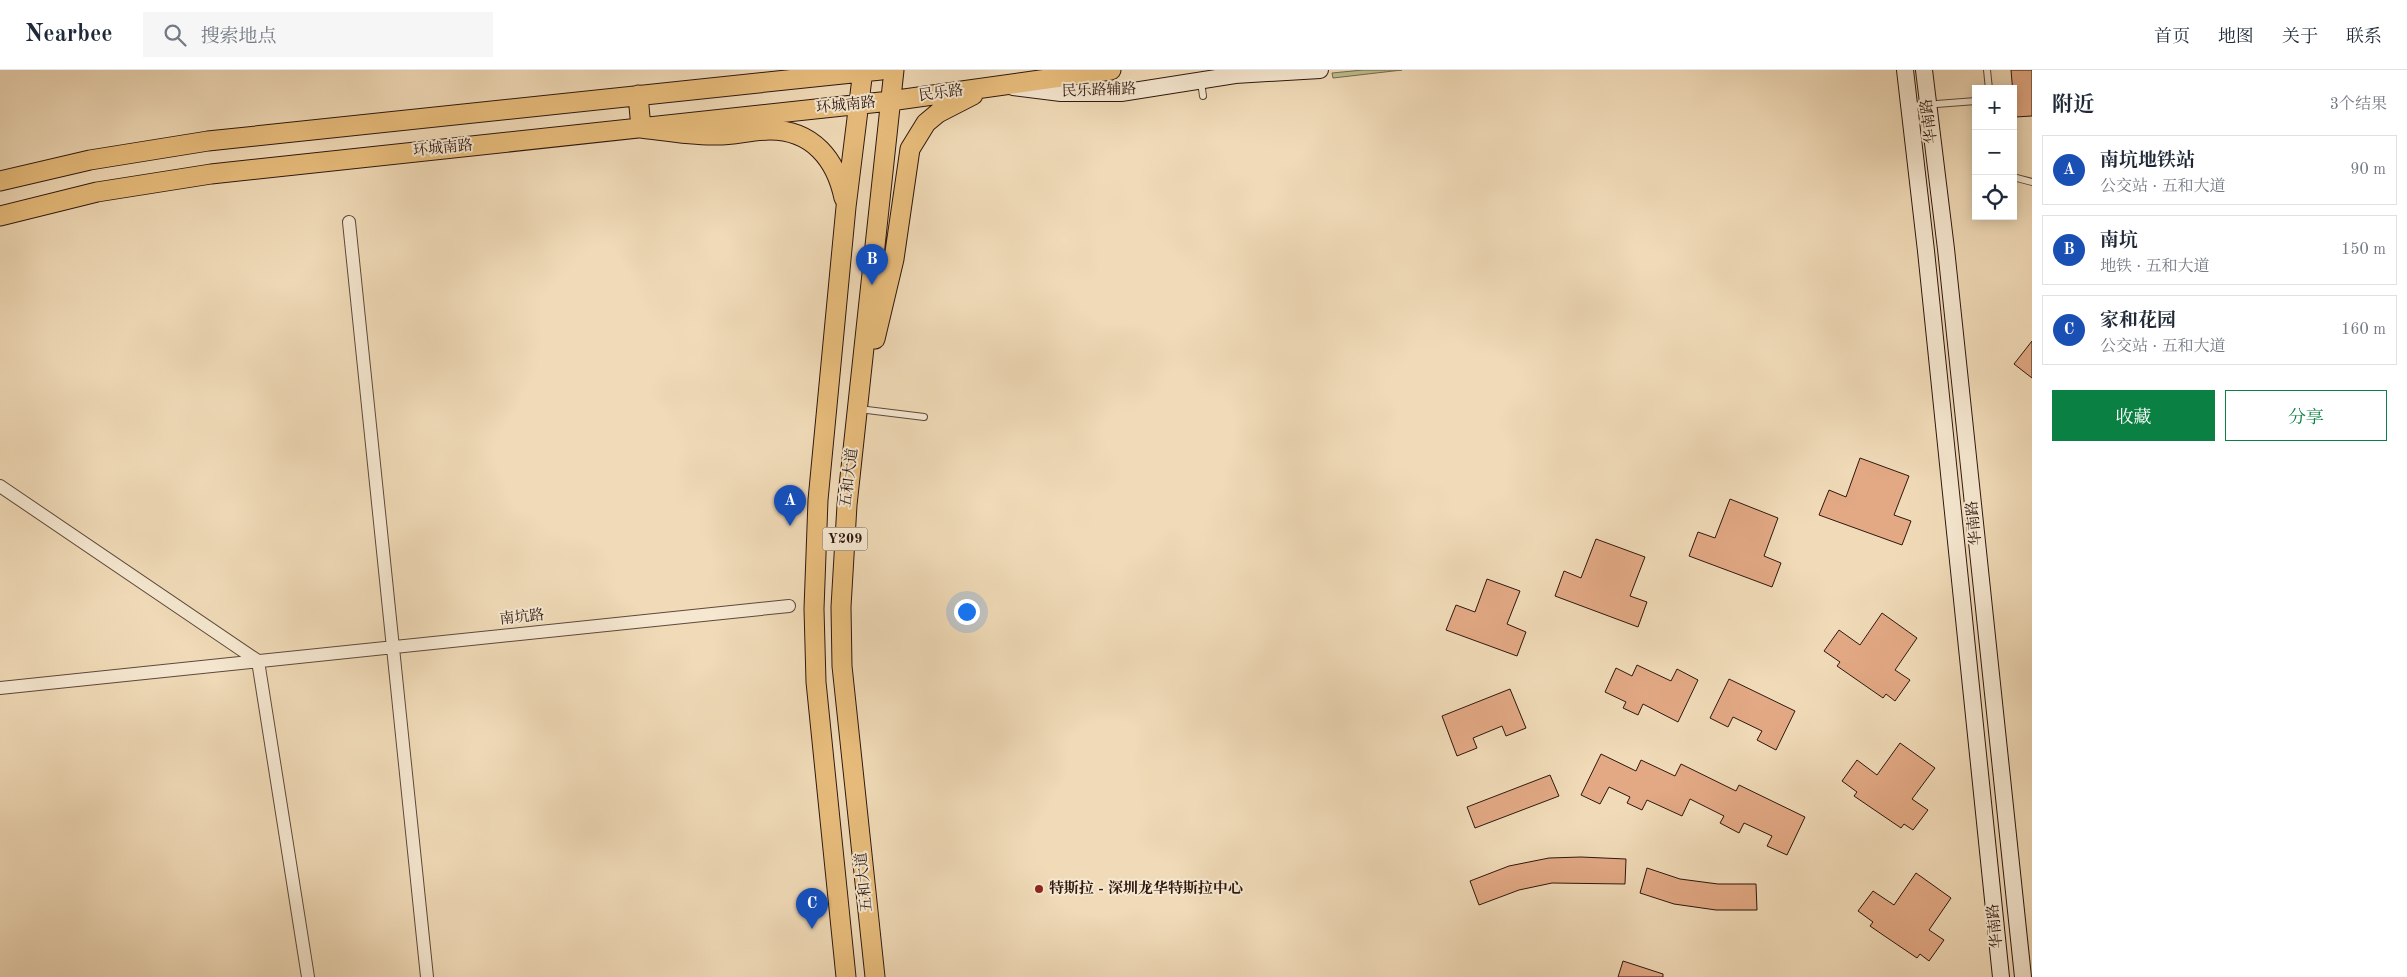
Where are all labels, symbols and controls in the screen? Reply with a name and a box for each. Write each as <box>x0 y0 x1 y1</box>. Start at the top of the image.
search box <box>143 12 493 57</box>
icon: search <box>161 21 189 49</box>
text: Nearbee <box>25 23 113 47</box>
text: 搜索地点 <box>201 28 277 47</box>
text: 首页 <box>2154 28 2190 46</box>
text: 地图 <box>2218 28 2254 46</box>
text: 关于 <box>2282 28 2318 46</box>
text: 联系 <box>2346 28 2382 46</box>
street label: 民乐路辅路 <box>1061 80 1137 100</box>
street label: 民乐路 <box>917 81 964 105</box>
map controls <box>1972 85 2017 220</box>
button: + <box>1972 85 2017 130</box>
street label: 环城南路 <box>815 93 877 117</box>
text: 附近 <box>2052 95 2094 116</box>
text: 3个结果 <box>2330 97 2387 113</box>
street label: 华南路 <box>1918 98 1940 144</box>
button: − <box>1972 130 2017 175</box>
street label: 环城南路 <box>412 136 474 160</box>
text: 南坑地铁站 <box>2100 152 2195 171</box>
text: A <box>2063 162 2075 178</box>
text: 90 m <box>2350 162 2386 178</box>
button: locate <box>1972 175 2017 220</box>
text: 公交站 · 五和大道 <box>2100 179 2225 195</box>
text: 南坑 <box>2100 232 2138 251</box>
text: B <box>2063 242 2075 258</box>
text: 150 m <box>2341 242 2386 258</box>
pin: B <box>856 244 888 285</box>
text: 地铁 · 五和大道 <box>2100 259 2209 275</box>
text: 家和花园 <box>2100 312 2176 331</box>
text: C <box>2064 322 2074 338</box>
text: 160 m <box>2341 322 2386 338</box>
text: 公交站 · 五和大道 <box>2100 339 2225 355</box>
button: 收藏 <box>2052 390 2215 441</box>
button: 分享 <box>2225 390 2387 441</box>
street label: 五和大道 <box>837 447 861 509</box>
pin: A <box>774 485 806 526</box>
street label: 华南路 <box>1963 500 1985 546</box>
road number: Y209 <box>822 528 868 550</box>
your location <box>954 599 980 625</box>
street label: 南坑路 <box>499 606 545 628</box>
street label: 五和大道 <box>852 851 876 913</box>
place label: 特斯拉 - 深圳龙华特斯拉中心 <box>1049 880 1243 897</box>
marker: 特斯拉 - 深圳龙华特斯拉中心 <box>1033 883 1045 895</box>
pin: C <box>796 888 828 929</box>
street label: 华南路 <box>1984 903 2006 949</box>

